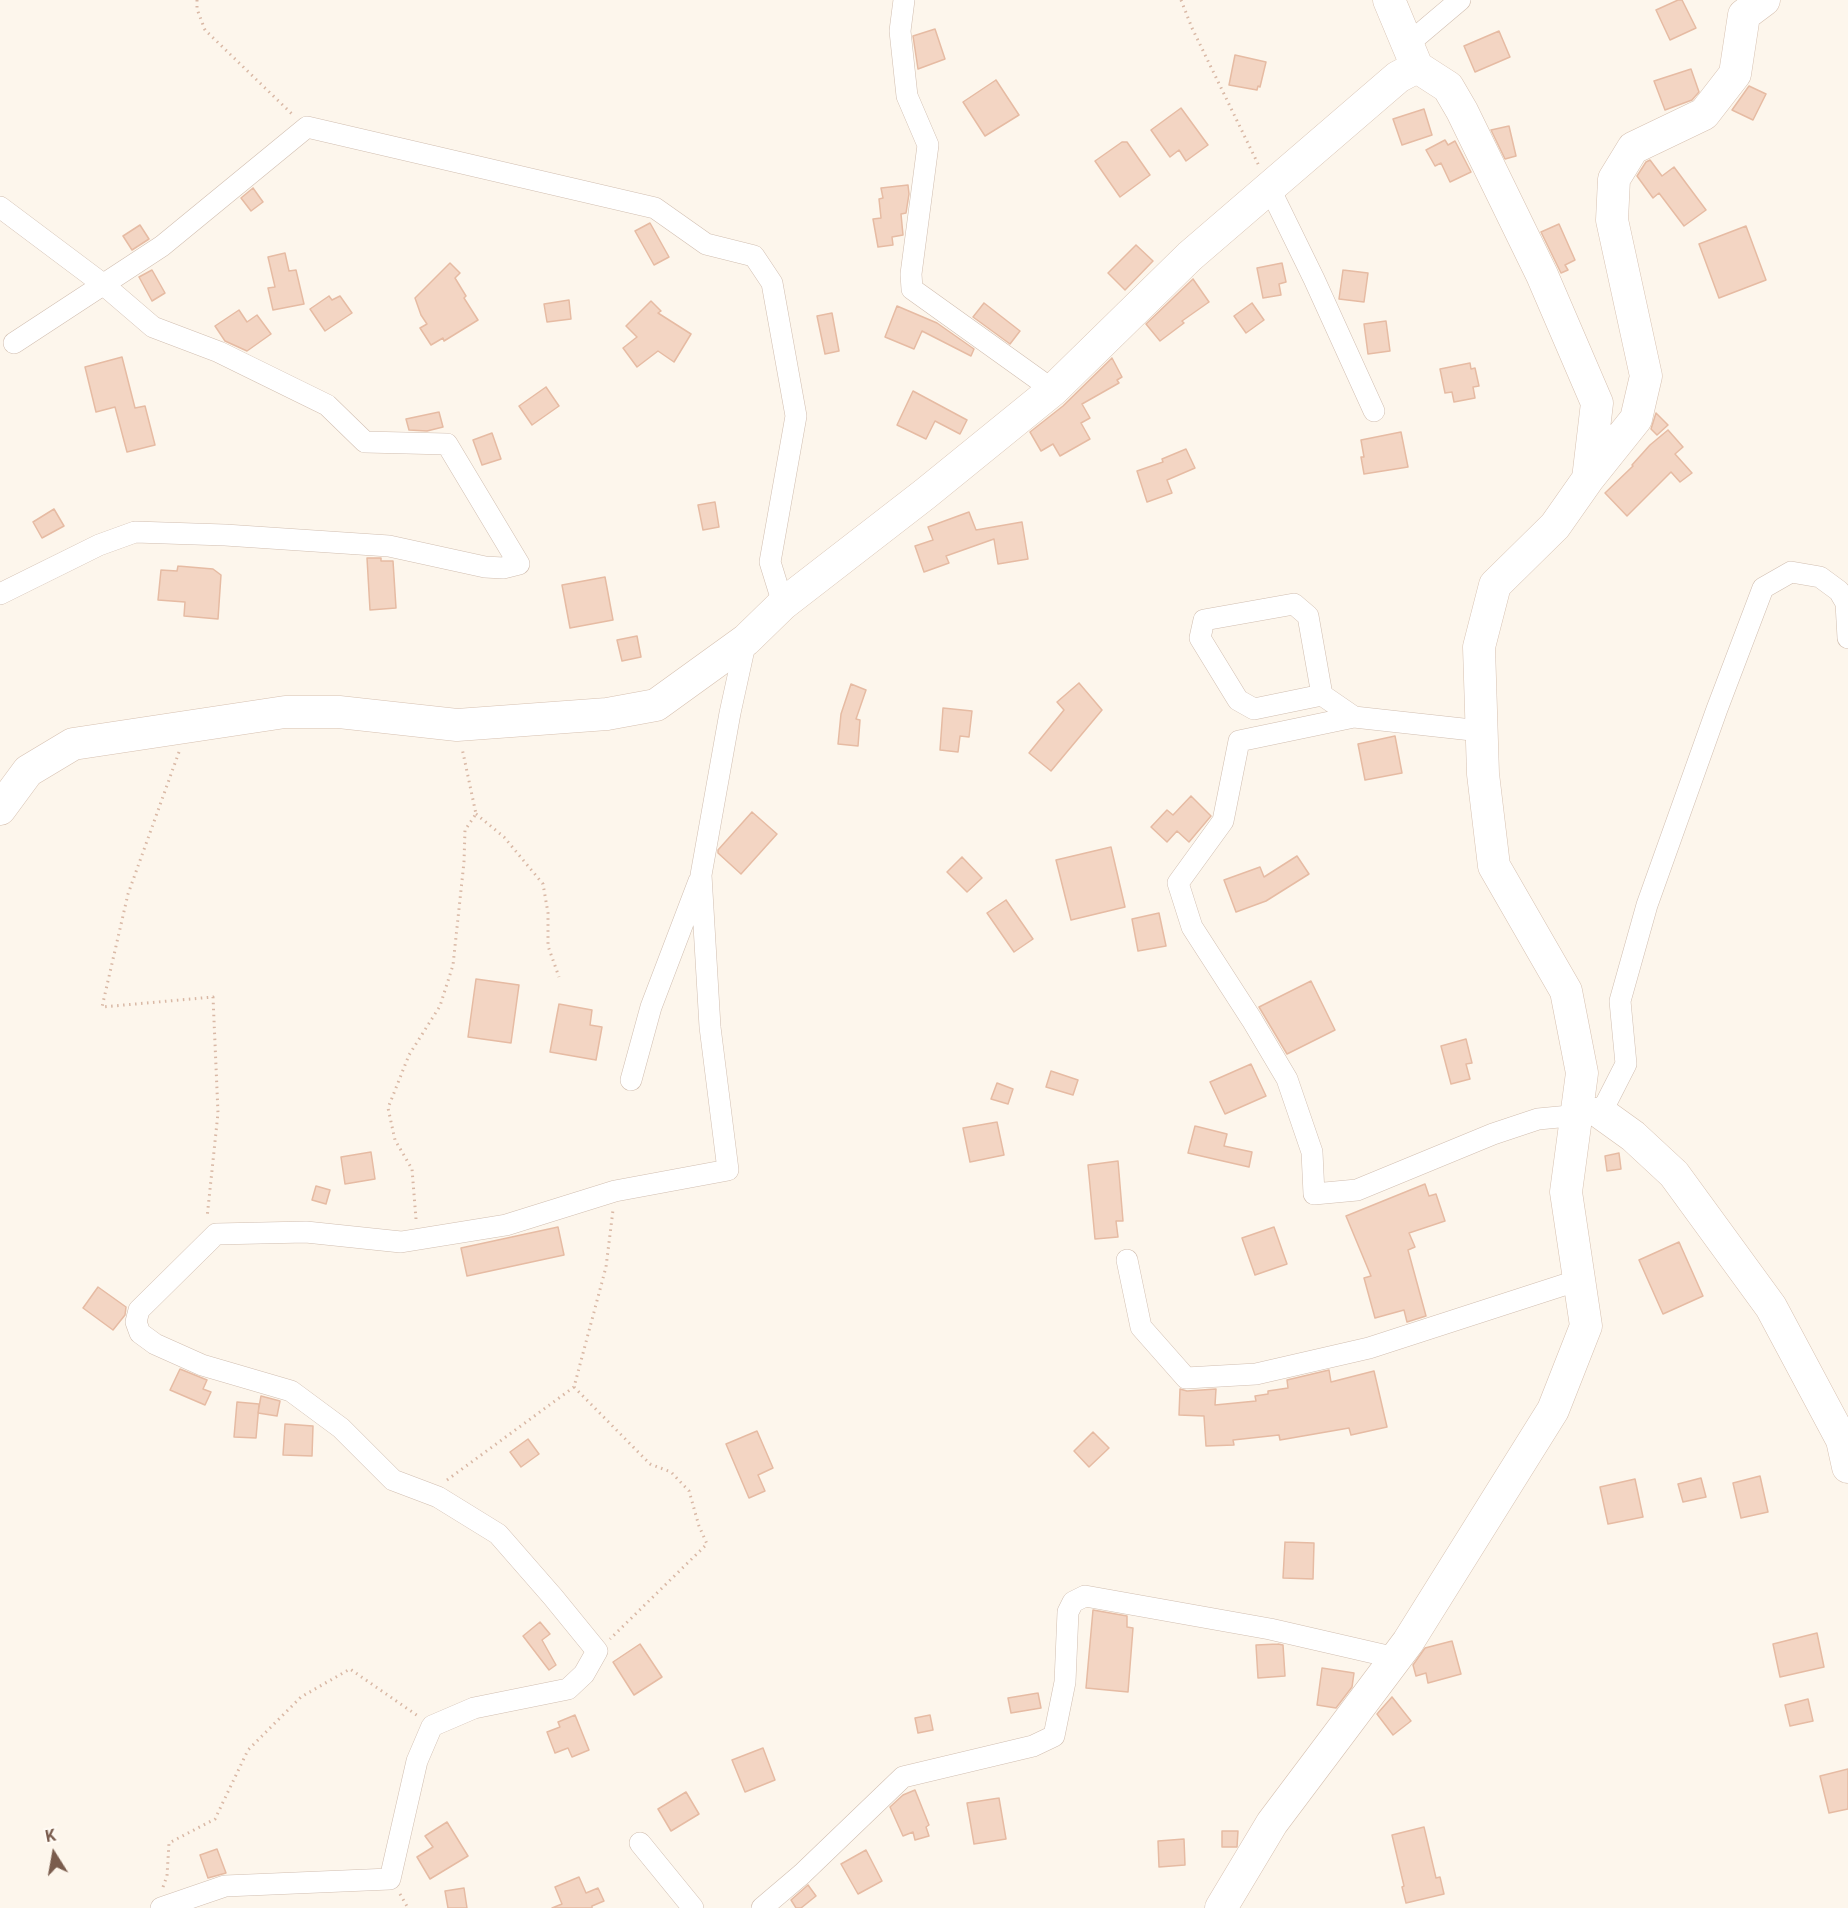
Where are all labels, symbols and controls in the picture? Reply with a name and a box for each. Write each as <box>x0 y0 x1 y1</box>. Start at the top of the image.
north arrow <box>24 1824 84 1884</box>
text: K <box>44 1826 57 1846</box>

